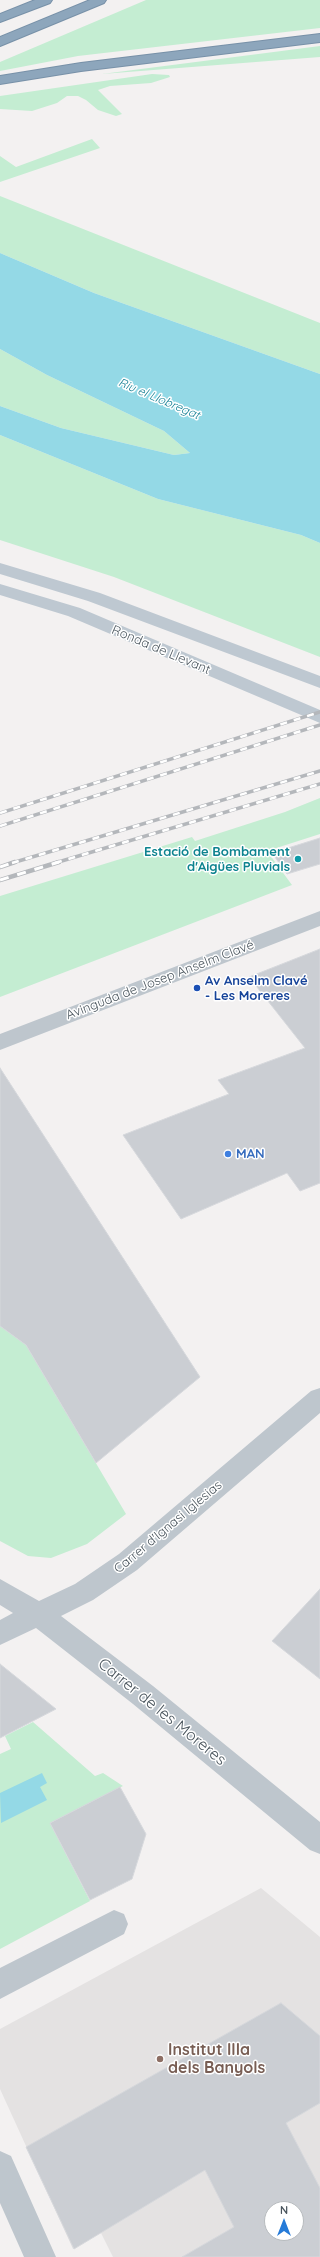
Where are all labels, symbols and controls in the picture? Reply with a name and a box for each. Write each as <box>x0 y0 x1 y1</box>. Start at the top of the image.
water label: Riu el Llobregat <box>116 375 202 423</box>
street label: Ronda de Llevant <box>109 622 213 678</box>
place label: Estació de Bombament d'Aigües Pluvials <box>144 844 290 875</box>
marker: Estació de Bombament d'Aigües Pluvials <box>293 854 303 864</box>
street label: Avinguda de Josep Anselm Clavé <box>64 937 256 1023</box>
place label: Av Anselm Clavé - Les Moreres <box>205 973 308 1004</box>
marker: Av Anselm Clavé - Les Moreres <box>192 983 202 993</box>
place label: MAN <box>236 1146 265 1162</box>
marker: MAN <box>223 1149 233 1159</box>
street label: Carrer d'Ignasi Iglesias <box>111 1477 225 1577</box>
street label: Carrer de les Moreres <box>94 1654 230 1770</box>
place label: Institut Illa dels Banyols <box>168 2040 265 2078</box>
marker: Institut Illa dels Banyols <box>155 2054 165 2064</box>
north arrow <box>264 2201 304 2241</box>
text: N <box>280 2203 288 2217</box>

